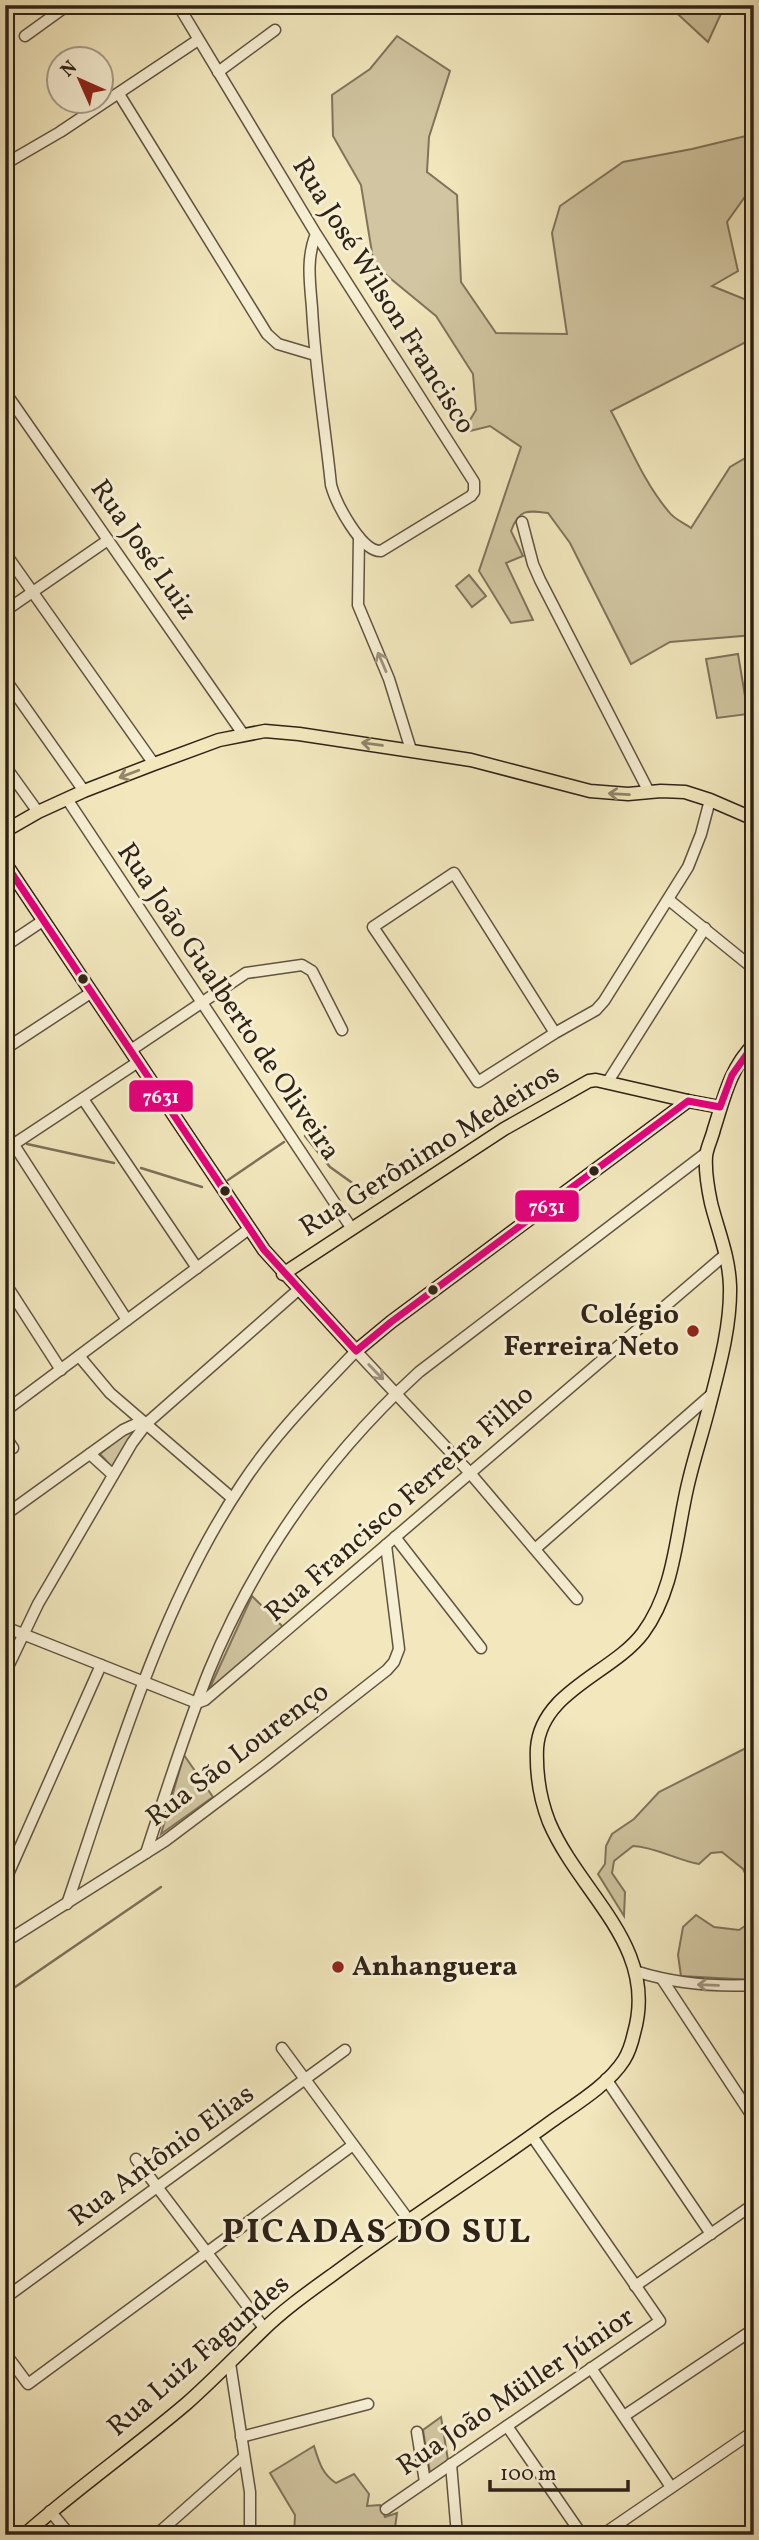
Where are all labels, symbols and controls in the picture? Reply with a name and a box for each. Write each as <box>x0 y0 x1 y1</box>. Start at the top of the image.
north arrow <box>46 46 116 116</box>
text: N <box>55 55 84 83</box>
street label: Rua José Wilson Francisco <box>282 150 484 442</box>
street label: Rua José Luiz <box>80 472 206 628</box>
one-way arrow <box>375 652 388 674</box>
one-way arrow <box>362 738 384 751</box>
one-way arrow <box>118 769 140 782</box>
one-way arrow <box>608 787 631 800</box>
street label: Rua João Gualberto de Oliveira <box>107 835 349 1169</box>
unlabelled marker <box>76 972 90 986</box>
street label: Rua Gerônimo Medeiros <box>292 1055 568 1247</box>
line badge: 7631 <box>128 1079 194 1113</box>
text: 7631 <box>143 1085 179 1111</box>
unlabelled marker <box>587 1164 601 1178</box>
unlabelled marker <box>218 1184 232 1198</box>
line badge: 7631 <box>514 1189 580 1223</box>
text: 7631 <box>529 1195 565 1221</box>
unlabelled marker <box>426 1283 440 1297</box>
place label: Colégio Ferreira Neto <box>504 1296 679 1367</box>
marker: Colégio Ferreira Neto <box>685 1323 701 1339</box>
one-way arrow <box>367 1363 384 1380</box>
street label: Rua Francisco Ferreira Filho <box>257 1376 543 1632</box>
street label: Rua São Lourenço <box>138 1673 338 1837</box>
place label: Anhanguera <box>352 1948 518 1987</box>
marker: Anhanguera <box>330 1959 346 1975</box>
one-way arrow <box>696 1979 719 1992</box>
street label: Rua Antônio Elias <box>61 2075 263 2237</box>
district label: PICADAS DO SUL <box>222 2209 532 2257</box>
street label: Rua Luiz Fagundes <box>99 2266 299 2446</box>
street label: Rua João Müller Júnior <box>390 2298 643 2486</box>
scale bar <box>490 2449 628 2493</box>
text: 100 m <box>500 2460 557 2489</box>

